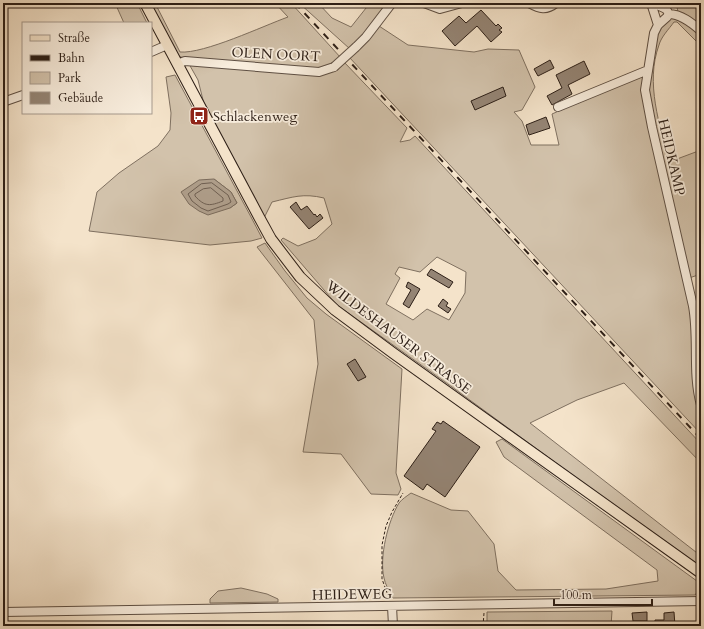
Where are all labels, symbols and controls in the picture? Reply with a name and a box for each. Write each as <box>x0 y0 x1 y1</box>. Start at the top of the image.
legend <box>22 22 152 114</box>
text: Straße <box>58 30 90 46</box>
street label: OLEN OORT <box>231 43 321 66</box>
text: Bahn <box>58 50 85 66</box>
text: Park <box>58 70 82 86</box>
text: Gebäude <box>58 90 103 106</box>
bus stop icon: Schlackenweg <box>188 105 210 127</box>
place label: Schlackenweg <box>213 107 297 126</box>
street label: HEIDKAMP <box>653 117 690 197</box>
street label: WILDESHAUSER STRASSE <box>321 276 476 399</box>
scale bar <box>554 581 652 607</box>
street label: HEIDEWEG <box>312 584 392 605</box>
text: 100 m <box>560 587 593 603</box>

